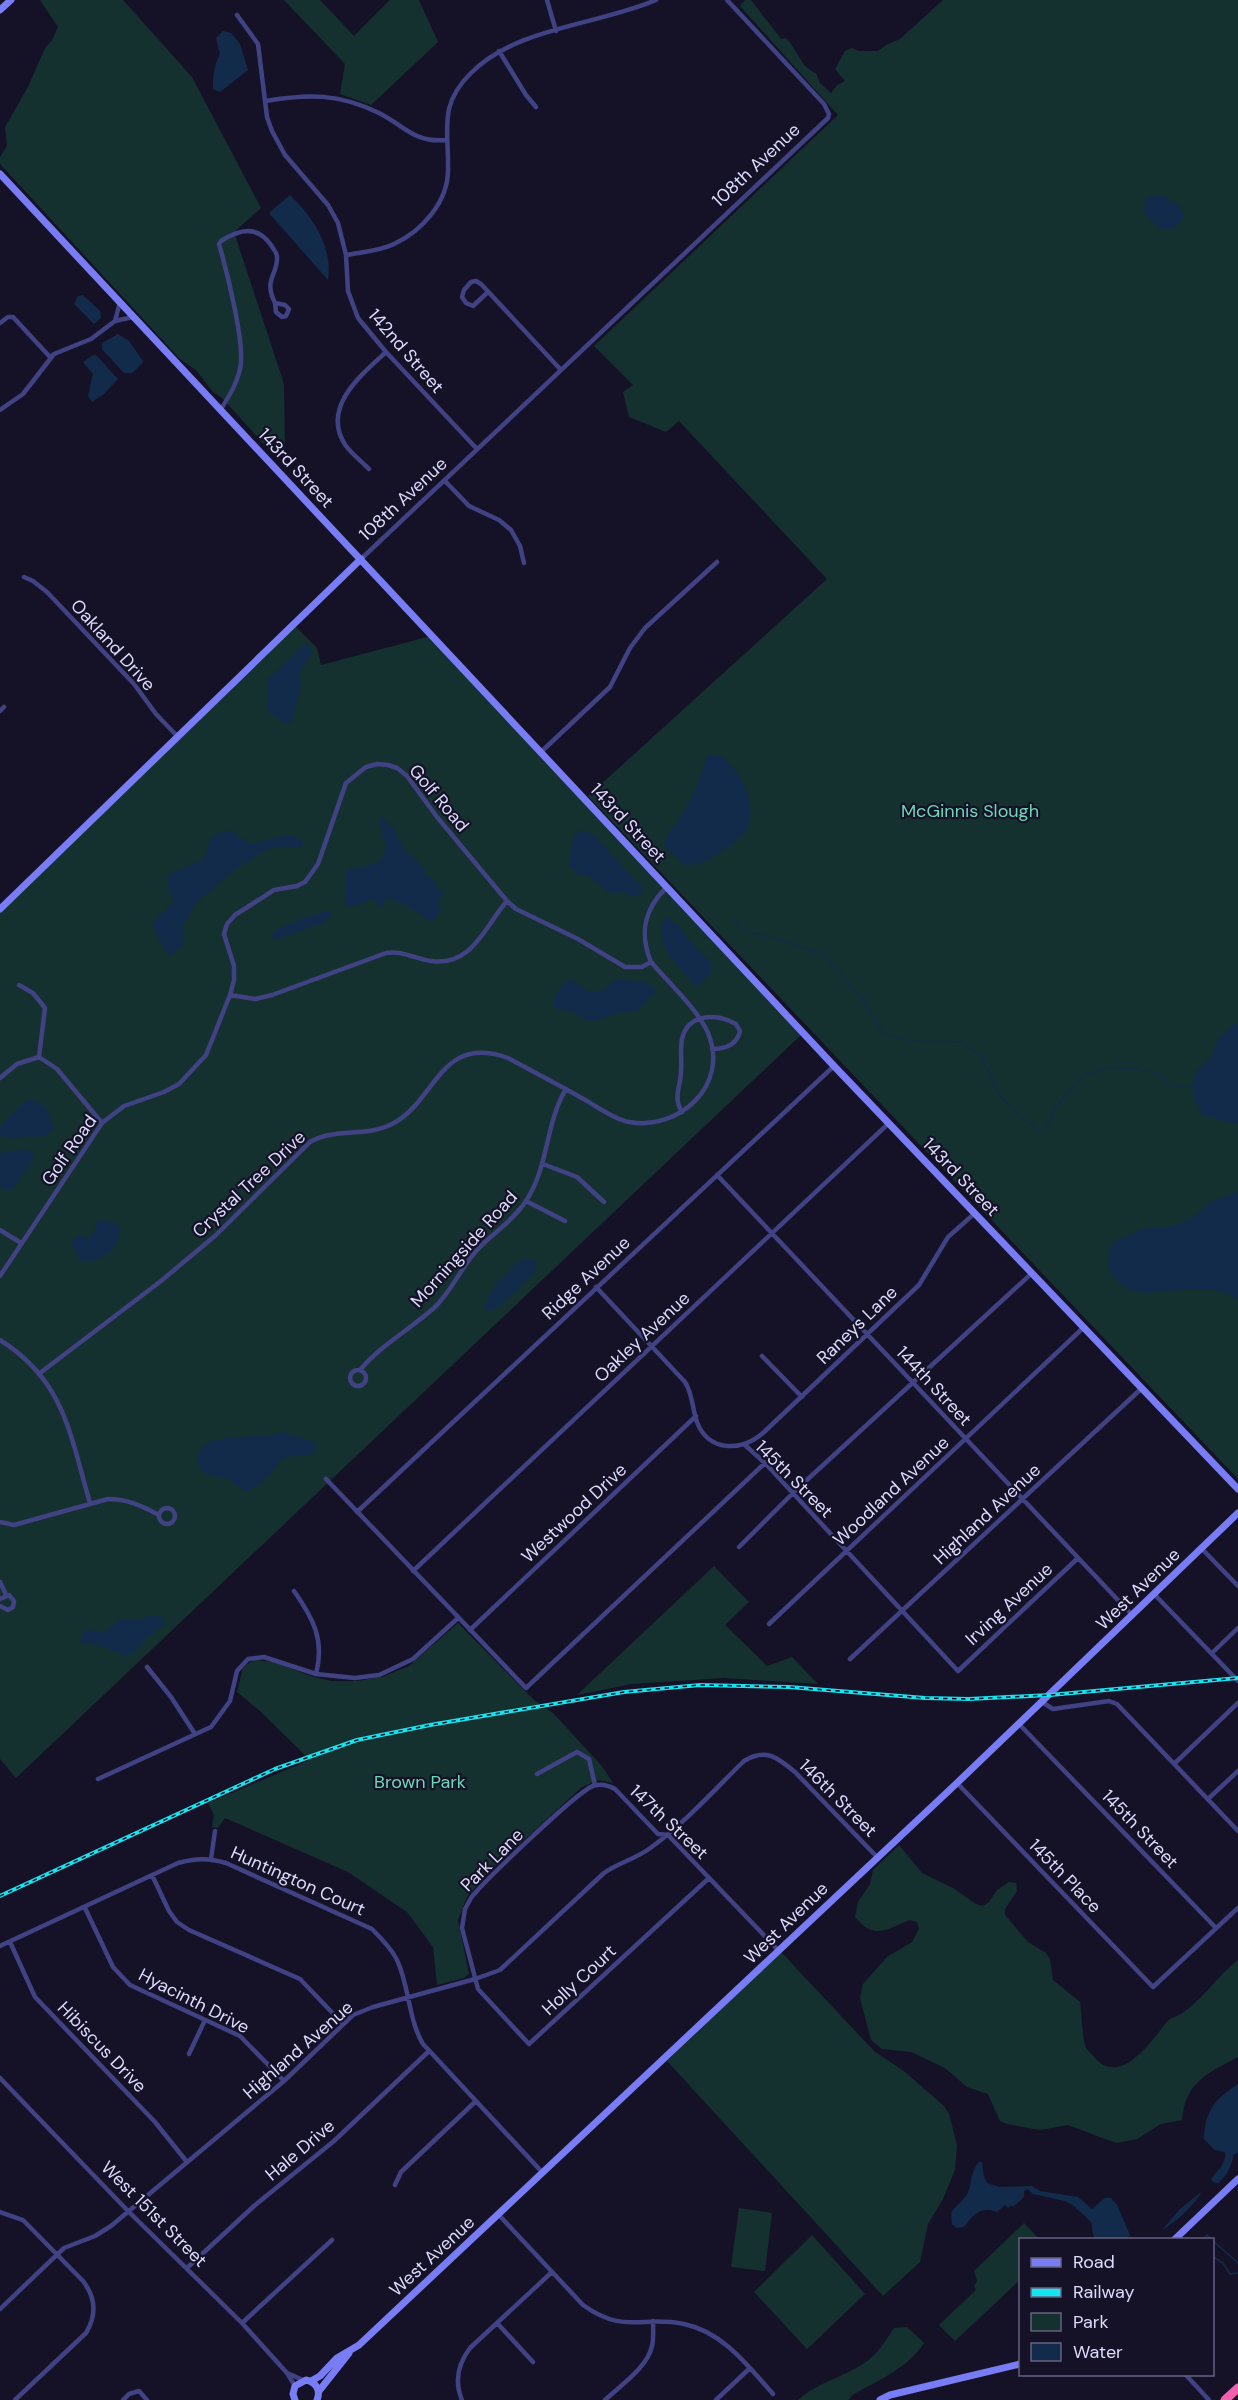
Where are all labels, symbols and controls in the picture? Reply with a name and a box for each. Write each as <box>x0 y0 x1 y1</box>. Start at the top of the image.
street label: 108th Avenue <box>707 118 805 212</box>
street label: 142nd Street <box>363 304 449 398</box>
street label: 143rd Street <box>253 423 339 513</box>
street label: 108th Avenue <box>354 452 452 546</box>
street label: Oakland Drive <box>65 594 161 696</box>
street label: Golf Road <box>404 759 474 837</box>
street label: 143rd Street <box>585 778 671 868</box>
park label: McGinnis Slough <box>901 799 1039 823</box>
street label: Golf Road <box>36 1110 102 1190</box>
street label: Crystal Tree Drive <box>187 1125 311 1243</box>
street label: 143rd Street <box>917 1132 1005 1222</box>
street label: Morningside Road <box>405 1186 523 1312</box>
street label: Ridge Avenue <box>537 1231 635 1325</box>
street label: Raneys Lane <box>811 1280 903 1370</box>
street label: Oakley Avenue <box>589 1286 695 1388</box>
street label: 144th Street <box>891 1341 977 1431</box>
street label: Woodland Avenue <box>828 1431 954 1551</box>
street label: 145th Street <box>750 1435 838 1523</box>
street label: Westwood Drive <box>516 1458 632 1568</box>
street label: Highland Avenue <box>928 1458 1046 1570</box>
street label: West Avenue <box>1091 1543 1185 1635</box>
street label: Irving Avenue <box>960 1557 1058 1651</box>
street label: 146th Street <box>794 1754 882 1842</box>
park label: Brown Park <box>374 1770 466 1794</box>
street label: 147th Street <box>624 1779 714 1865</box>
street label: 145th Street <box>1096 1784 1184 1874</box>
street label: Park Lane <box>455 1823 529 1897</box>
street label: 145th Place <box>1024 1834 1106 1918</box>
street label: Huntington Court <box>227 1841 369 1921</box>
street label: West Avenue <box>739 1877 833 1969</box>
street label: Holly Court <box>537 1939 621 2021</box>
street label: Hyacinth Drive <box>135 1963 253 2039</box>
street label: Hibiscus Drive <box>52 1996 152 2098</box>
street label: Highland Avenue <box>238 1996 358 2104</box>
street label: Hale Drive <box>260 2114 340 2186</box>
street label: West 151st Street <box>96 2156 212 2272</box>
street label: West Avenue <box>384 2210 480 2302</box>
legend <box>1019 2238 1214 2376</box>
text: Road <box>1073 2250 1115 2274</box>
text: Railway <box>1073 2280 1135 2304</box>
text: Park <box>1073 2310 1109 2334</box>
text: Water <box>1073 2340 1123 2364</box>

